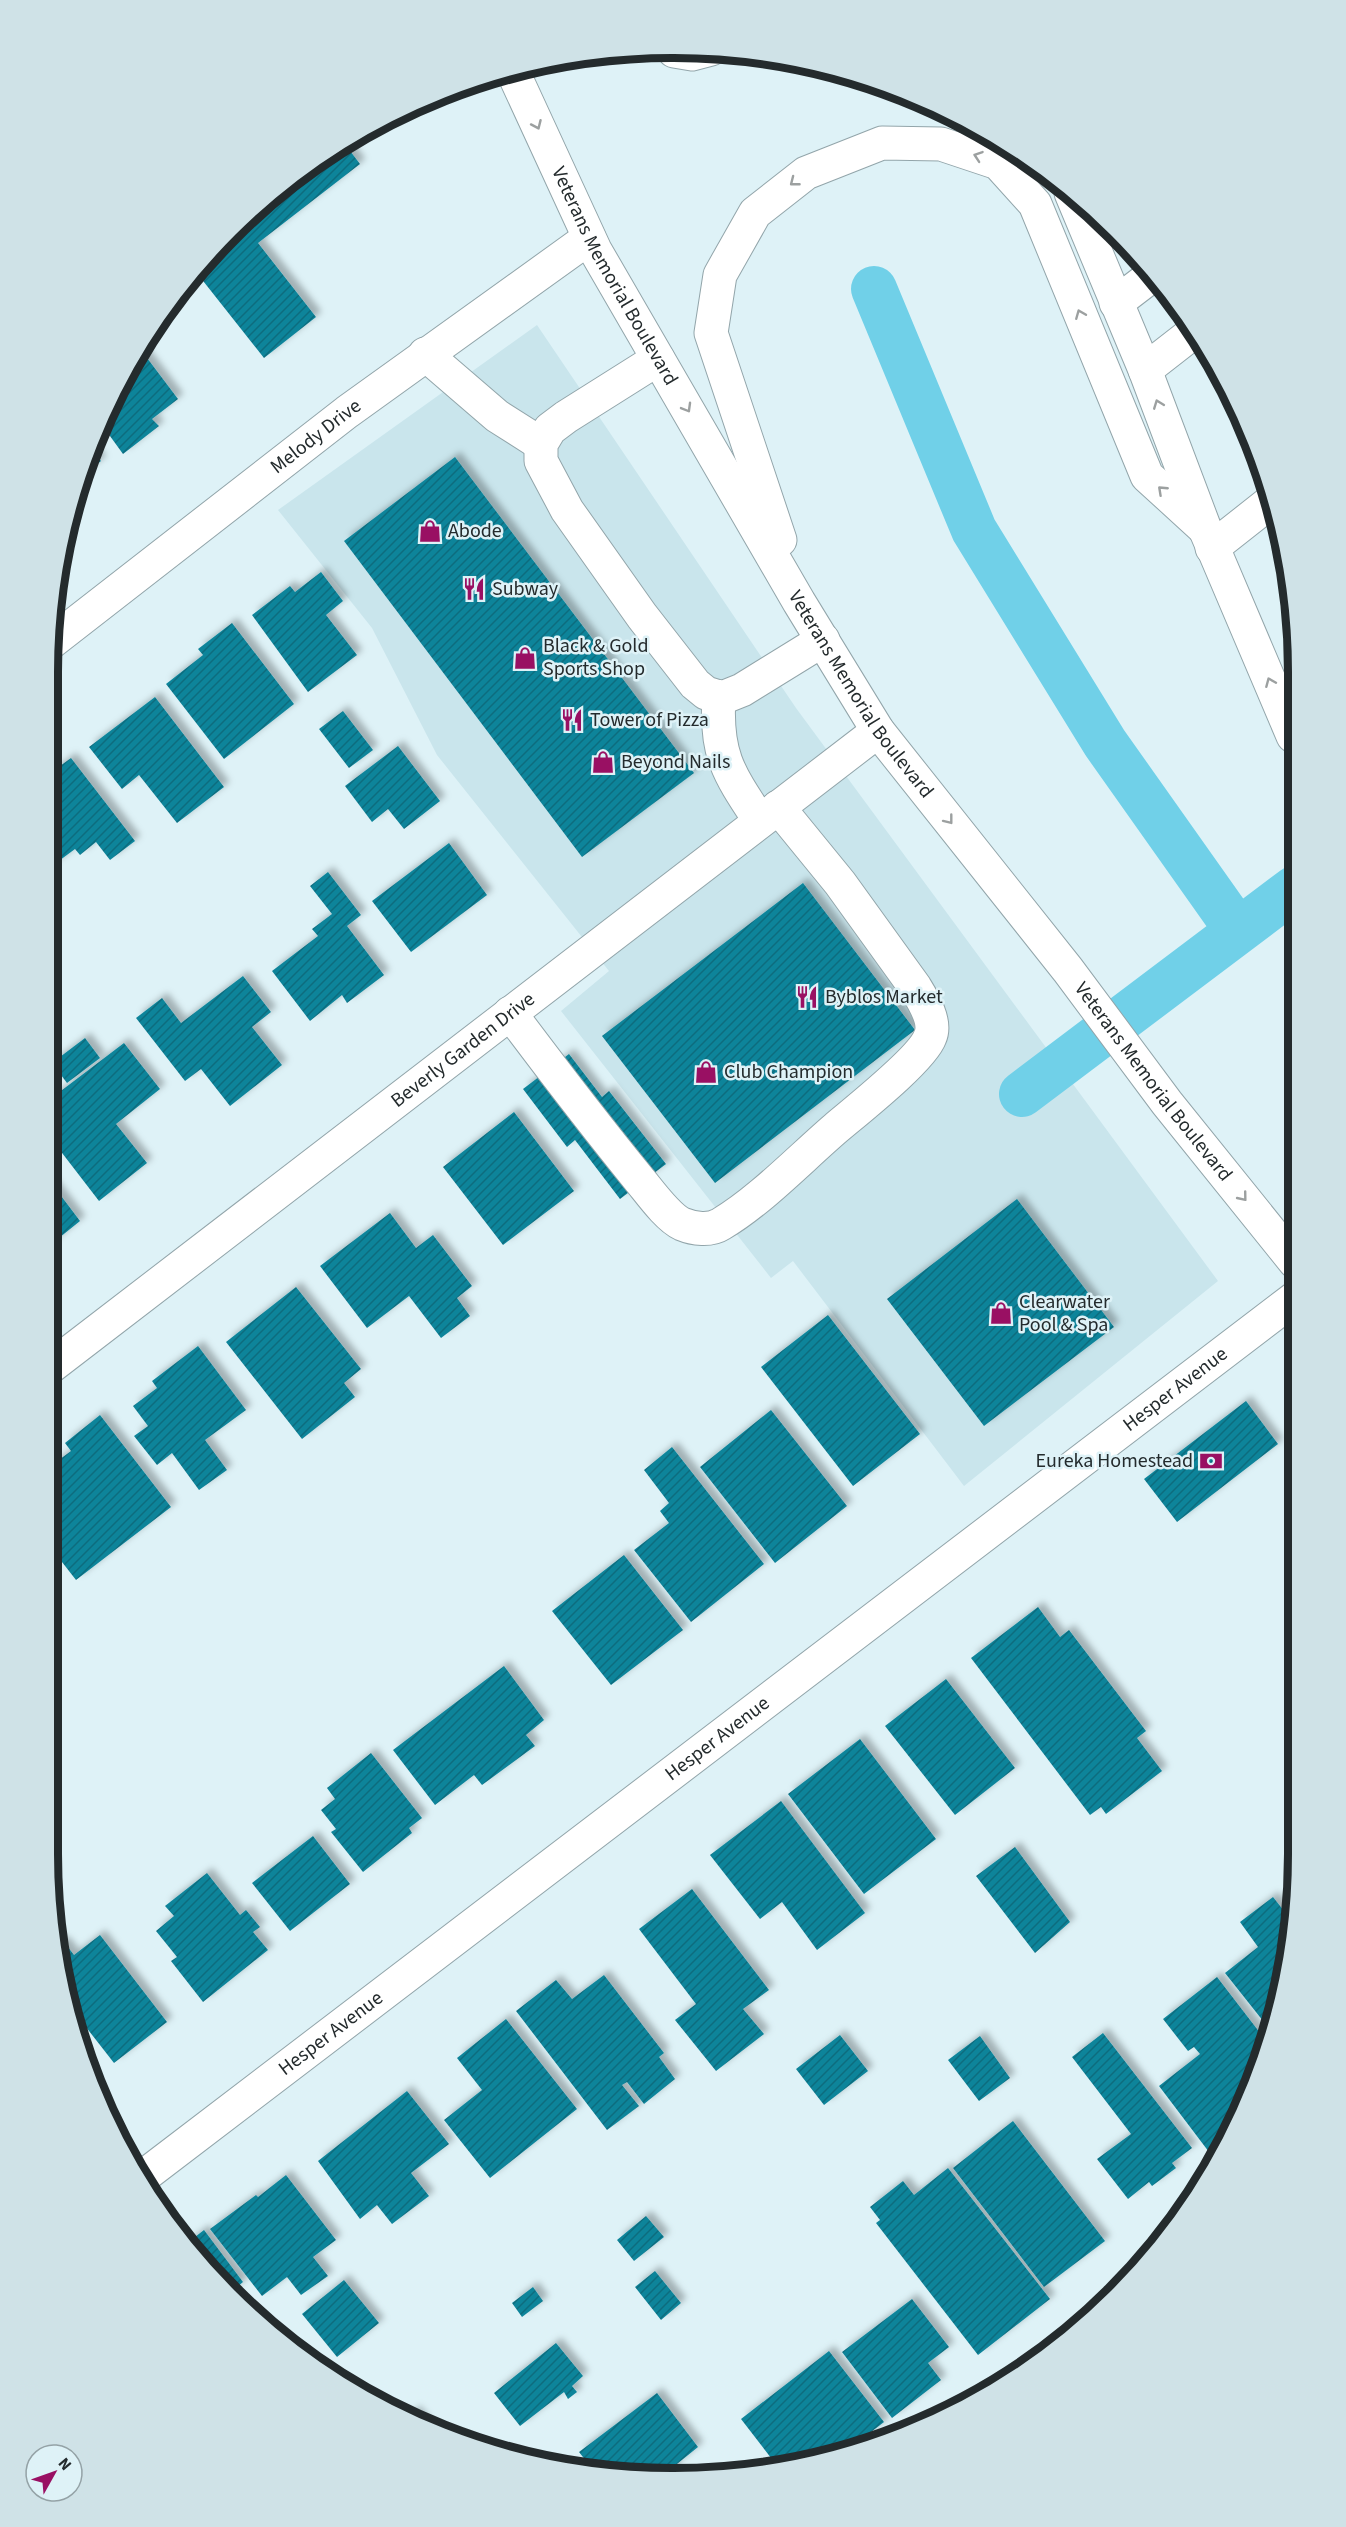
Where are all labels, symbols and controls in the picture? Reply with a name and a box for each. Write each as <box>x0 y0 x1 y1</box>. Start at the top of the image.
one-way arrow <box>530 119 542 130</box>
one-way arrow <box>973 151 984 164</box>
street label: Veterans Memorial Boulevard <box>545 162 684 391</box>
one-way arrow <box>790 175 801 186</box>
one-way arrow <box>1075 310 1087 321</box>
street label: Melody Drive <box>264 392 367 481</box>
one-way arrow <box>1152 399 1165 410</box>
one-way arrow <box>680 402 691 412</box>
one-way arrow <box>1158 486 1169 497</box>
place label: Abode <box>448 517 502 545</box>
shop icon: Abode <box>417 518 443 544</box>
place label: Subway <box>492 575 559 603</box>
restaurant icon: Subway <box>461 576 487 602</box>
street label: Veterans Memorial Boulevard <box>781 585 940 804</box>
place label: Black & Gold Sports Shop <box>543 632 649 683</box>
shop icon: Black & Gold Sports Shop <box>512 645 538 671</box>
one-way arrow <box>1265 677 1277 688</box>
place label: Tower of Pizza <box>590 706 709 734</box>
restaurant icon: Tower of Pizza <box>559 707 585 733</box>
place label: Beyond Nails <box>621 748 730 776</box>
shop icon: Beyond Nails <box>590 749 616 775</box>
one-way arrow <box>941 814 952 825</box>
street label: Veterans Memorial Boulevard <box>1068 976 1239 1187</box>
place label: Byblos Market <box>825 983 943 1011</box>
restaurant icon: Byblos Market <box>794 984 820 1010</box>
street label: Beverly Garden Drive <box>385 985 541 1114</box>
place label: Club Champion <box>724 1058 853 1086</box>
shop icon: Club Champion <box>693 1059 719 1085</box>
one-way arrow <box>1236 1191 1247 1202</box>
place label: Clearwater Pool & Spa <box>1019 1288 1110 1339</box>
shop icon: Clearwater Pool & Spa <box>988 1300 1014 1326</box>
street label: Hesper Avenue <box>1117 1340 1233 1438</box>
place label: Eureka Homestead <box>1035 1447 1193 1475</box>
bank icon: Eureka Homestead <box>1198 1448 1224 1474</box>
street label: Hesper Avenue <box>659 1690 776 1788</box>
street label: Hesper Avenue <box>273 1984 389 2082</box>
north arrow <box>24 2443 84 2503</box>
text: N <box>53 2453 77 2475</box>

